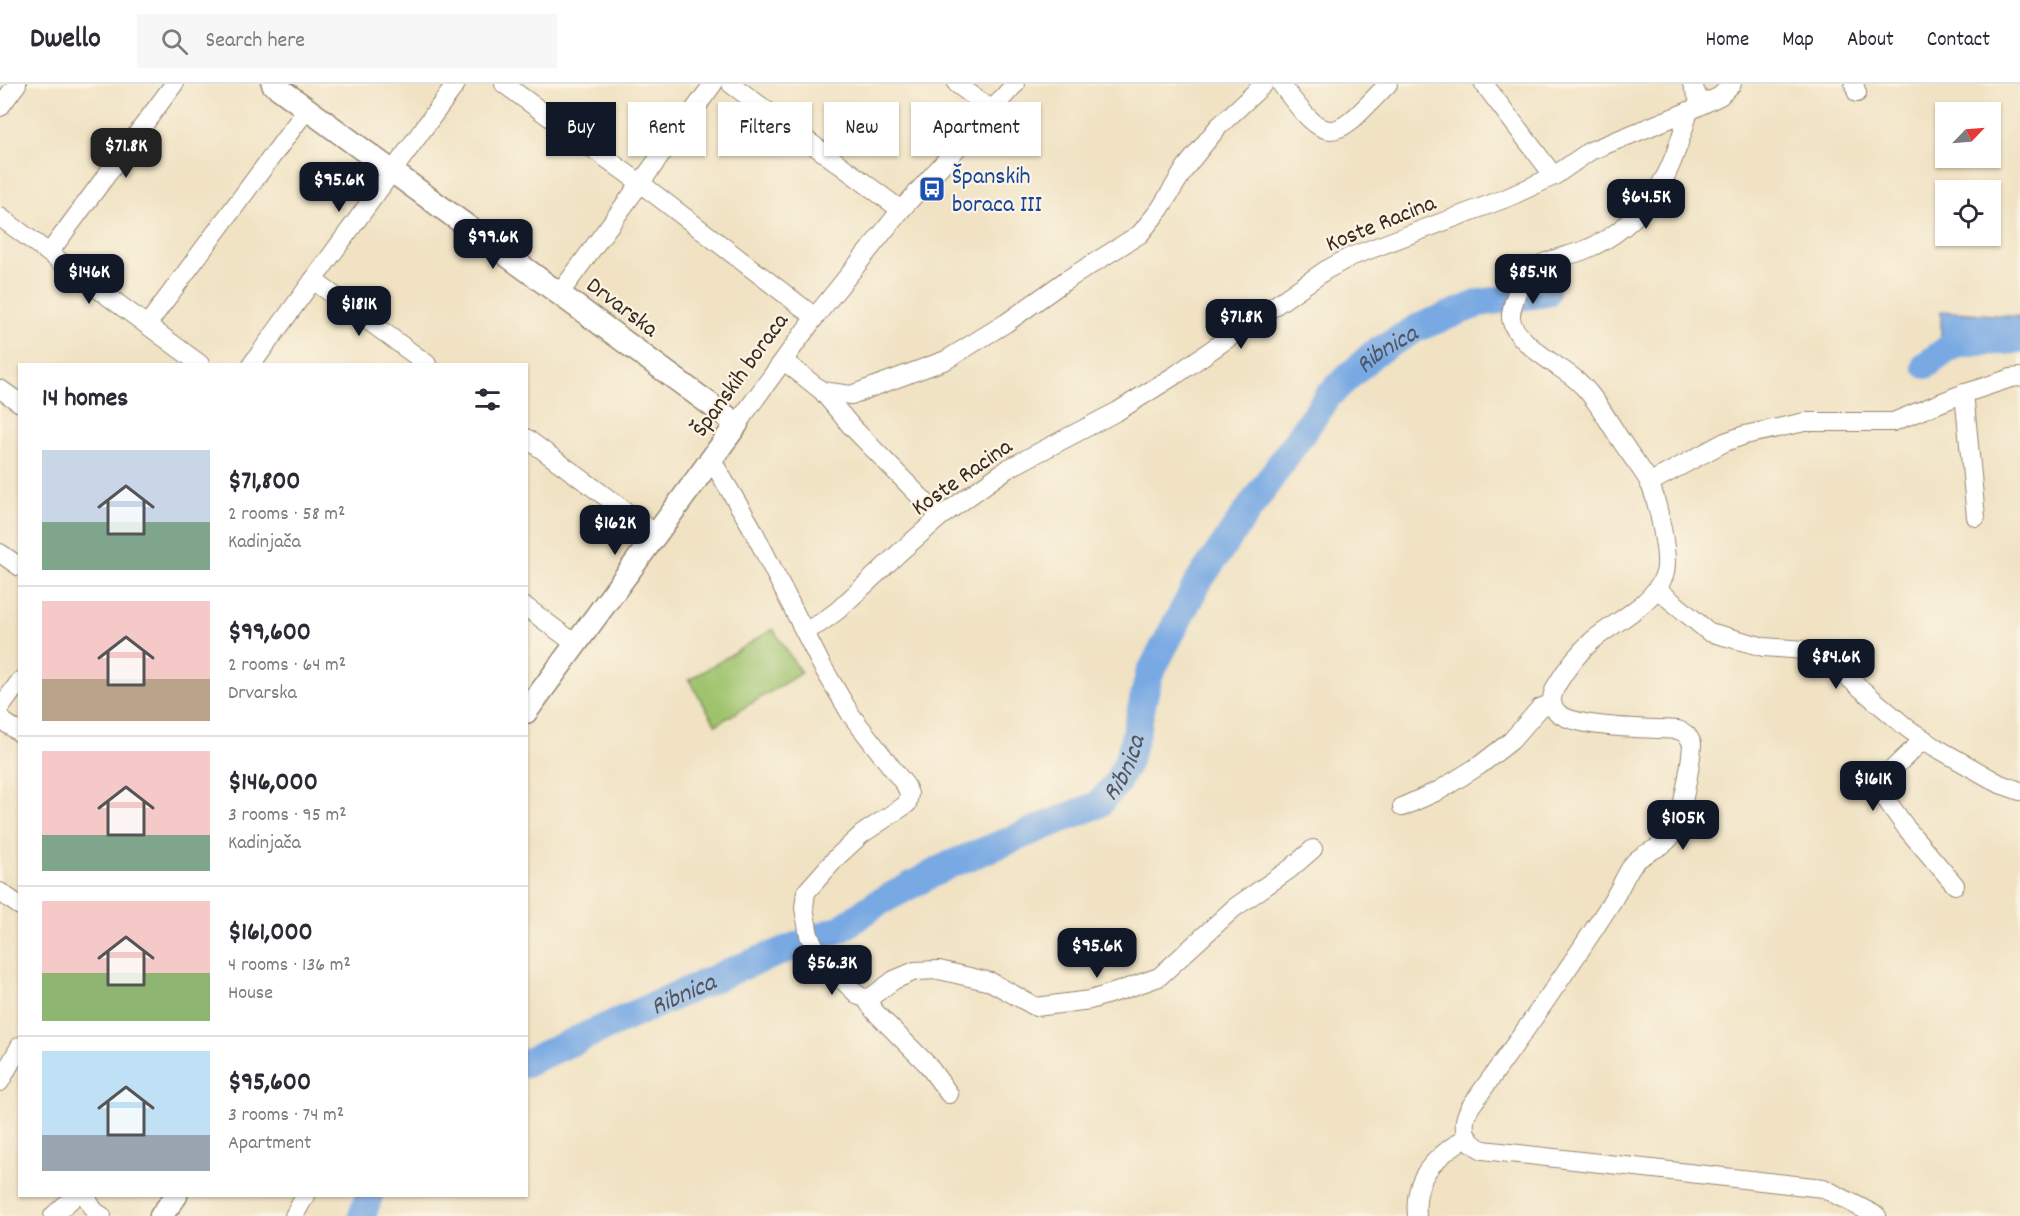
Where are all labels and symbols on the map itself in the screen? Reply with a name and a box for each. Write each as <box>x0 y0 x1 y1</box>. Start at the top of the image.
north arrow <box>1935 102 2001 168</box>
pin: $71.8K <box>77 128 175 179</box>
place label: Španskih boraca III <box>952 161 1043 223</box>
pin: $95.6K <box>290 162 388 213</box>
bus stop icon: Španskih boraca III <box>917 174 947 204</box>
pin: $64.5K <box>1597 179 1695 230</box>
street label: Koste Racina <box>1321 187 1442 262</box>
pin: $99.6K <box>444 219 542 270</box>
pin: $146K <box>47 254 131 305</box>
pin: $85.4K <box>1484 254 1582 305</box>
street label: Drvarska <box>578 270 665 347</box>
pin: $181K <box>317 286 401 337</box>
pin: $71.8K <box>1192 299 1290 350</box>
street label: Španskih boraca <box>685 306 799 445</box>
water label: Ribnica <box>1348 316 1427 384</box>
street label: Koste Racina <box>905 431 1021 526</box>
pin: $162K <box>573 505 657 556</box>
pin: $84.6K <box>1787 639 1885 690</box>
water label: Ribnica <box>1094 730 1157 810</box>
pin: $161K <box>1831 761 1915 812</box>
pin: $105K <box>1641 800 1725 851</box>
pin: $95.6K <box>1048 928 1146 979</box>
pin: $56.3K <box>783 945 881 996</box>
water label: Ribnica <box>645 964 724 1027</box>

